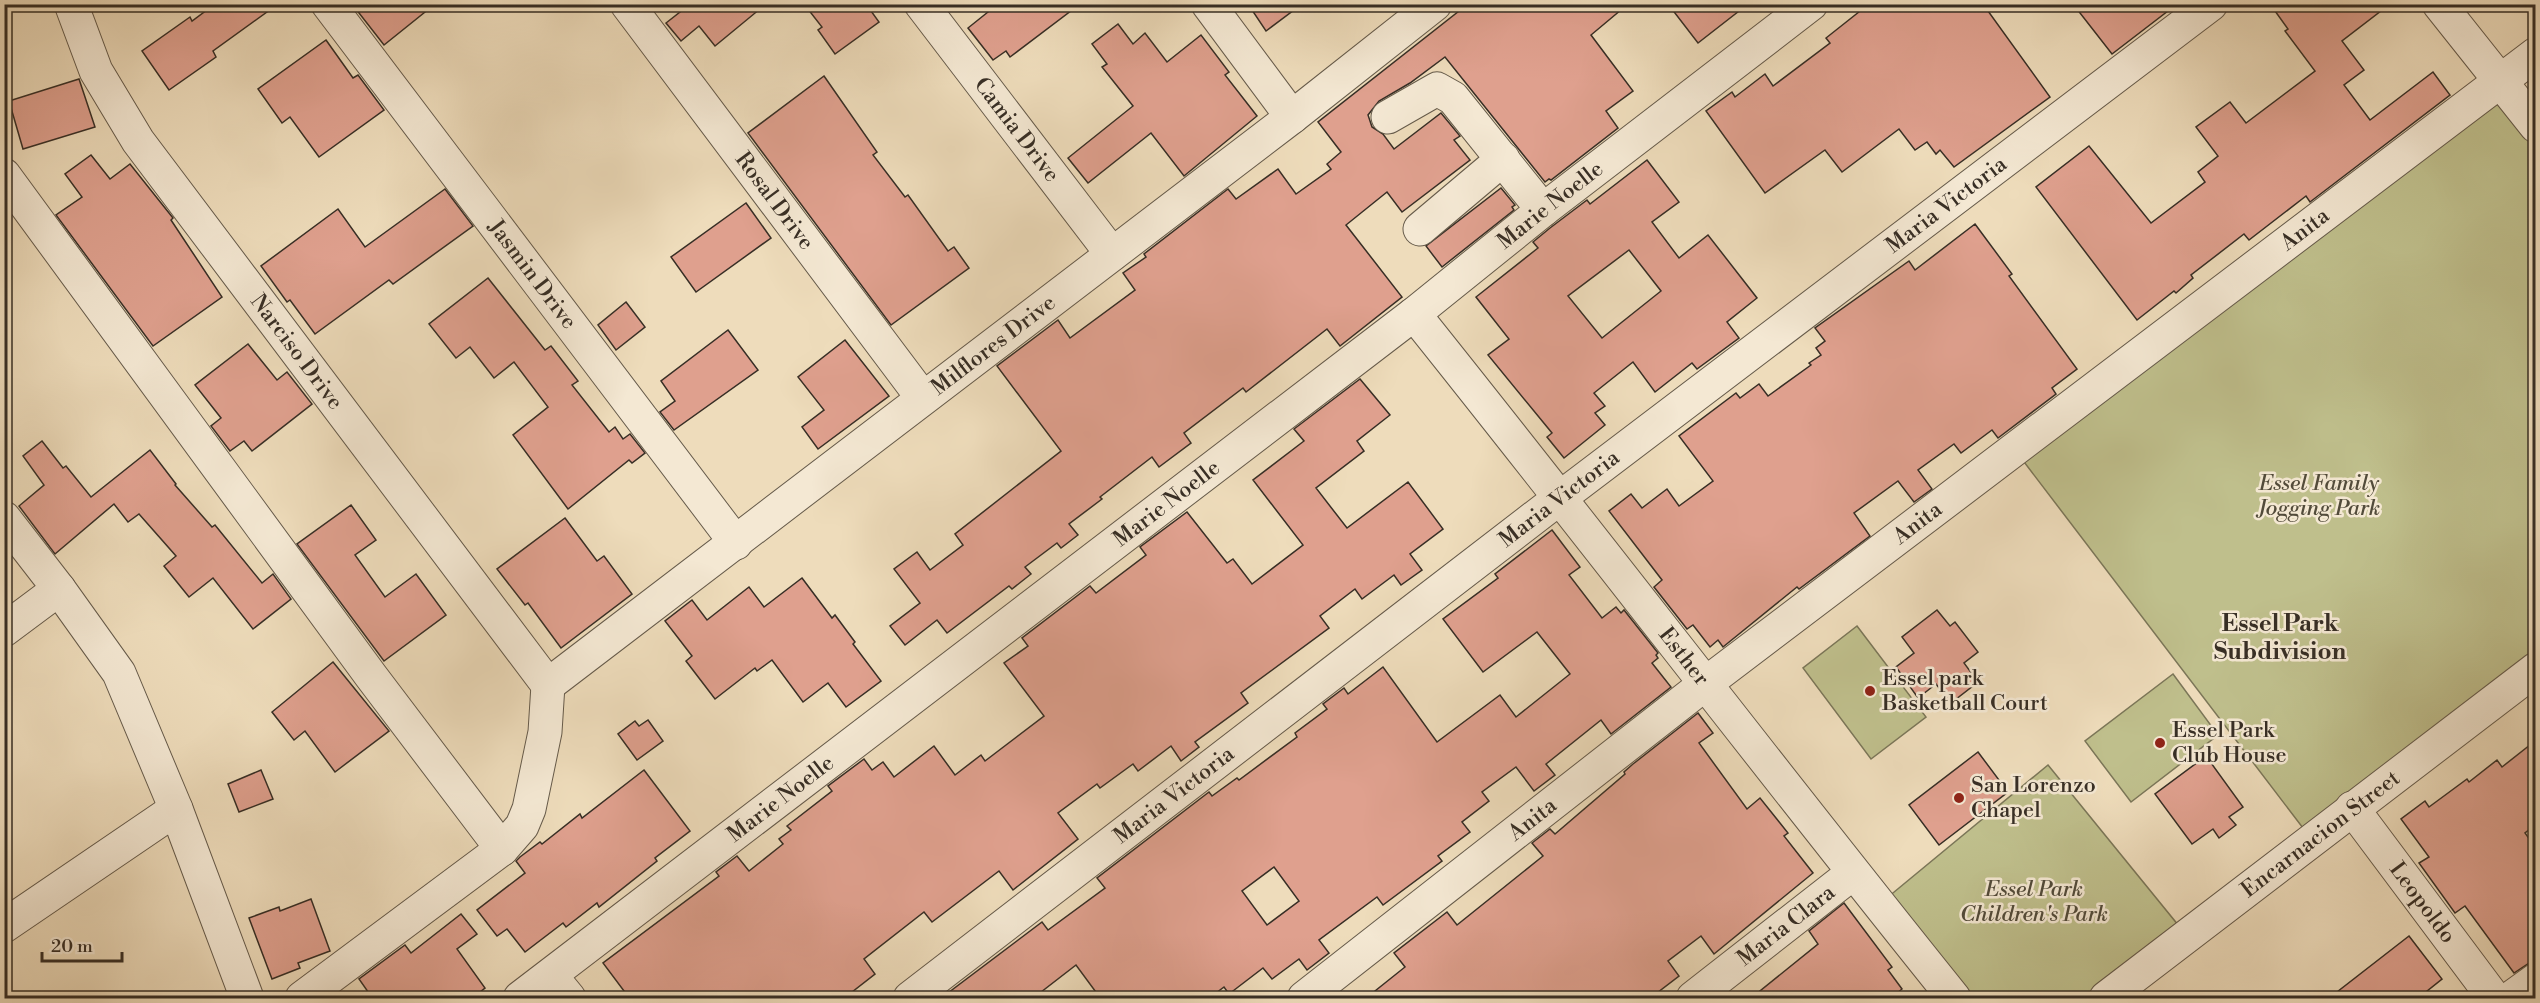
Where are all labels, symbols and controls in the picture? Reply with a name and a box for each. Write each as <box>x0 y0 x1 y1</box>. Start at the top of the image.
street label: Camia Drive <box>968 72 1065 187</box>
street label: Rosal Drive <box>729 147 820 255</box>
street label: Maria Victoria <box>1880 150 2013 259</box>
street label: Marie Noelle <box>1492 155 1609 255</box>
street label: Anita <box>2274 202 2335 257</box>
street label: Jasmin Drive <box>482 213 583 334</box>
street label: Narciso Drive <box>245 289 349 415</box>
street label: Milflores Drive <box>925 289 1061 401</box>
street label: Maria Victoria <box>1494 444 1626 553</box>
street label: Marie Noelle <box>1108 454 1225 553</box>
park label: Essel Family Jogging Park <box>2255 470 2380 522</box>
street label: Anita <box>1887 495 1948 551</box>
district label: Essel Park Subdivision <box>2214 609 2347 667</box>
street label: Esther <box>1653 622 1715 691</box>
place label: Essel park Basketball Court <box>1881 665 2048 717</box>
marker: Essel park Basketball Court <box>1863 684 1877 698</box>
place label: Essel Park Club House <box>2172 717 2287 769</box>
marker: Essel Park Club House <box>2153 736 2167 750</box>
street label: Maria Victoria <box>1108 740 1240 850</box>
street label: Marie Noelle <box>722 749 839 848</box>
street label: Encarnacion Street <box>2236 764 2405 903</box>
place label: San Lorenzo Chapel <box>1971 772 2096 824</box>
street label: Anita <box>1502 791 1563 847</box>
marker: San Lorenzo Chapel <box>1952 791 1966 805</box>
street label: Leopoldo <box>2384 857 2462 948</box>
park label: Essel Park Children's Park <box>1960 876 2108 928</box>
street label: Maria Clara <box>1732 878 1841 972</box>
scale bar <box>42 925 122 963</box>
text: 20 m <box>51 935 93 958</box>

